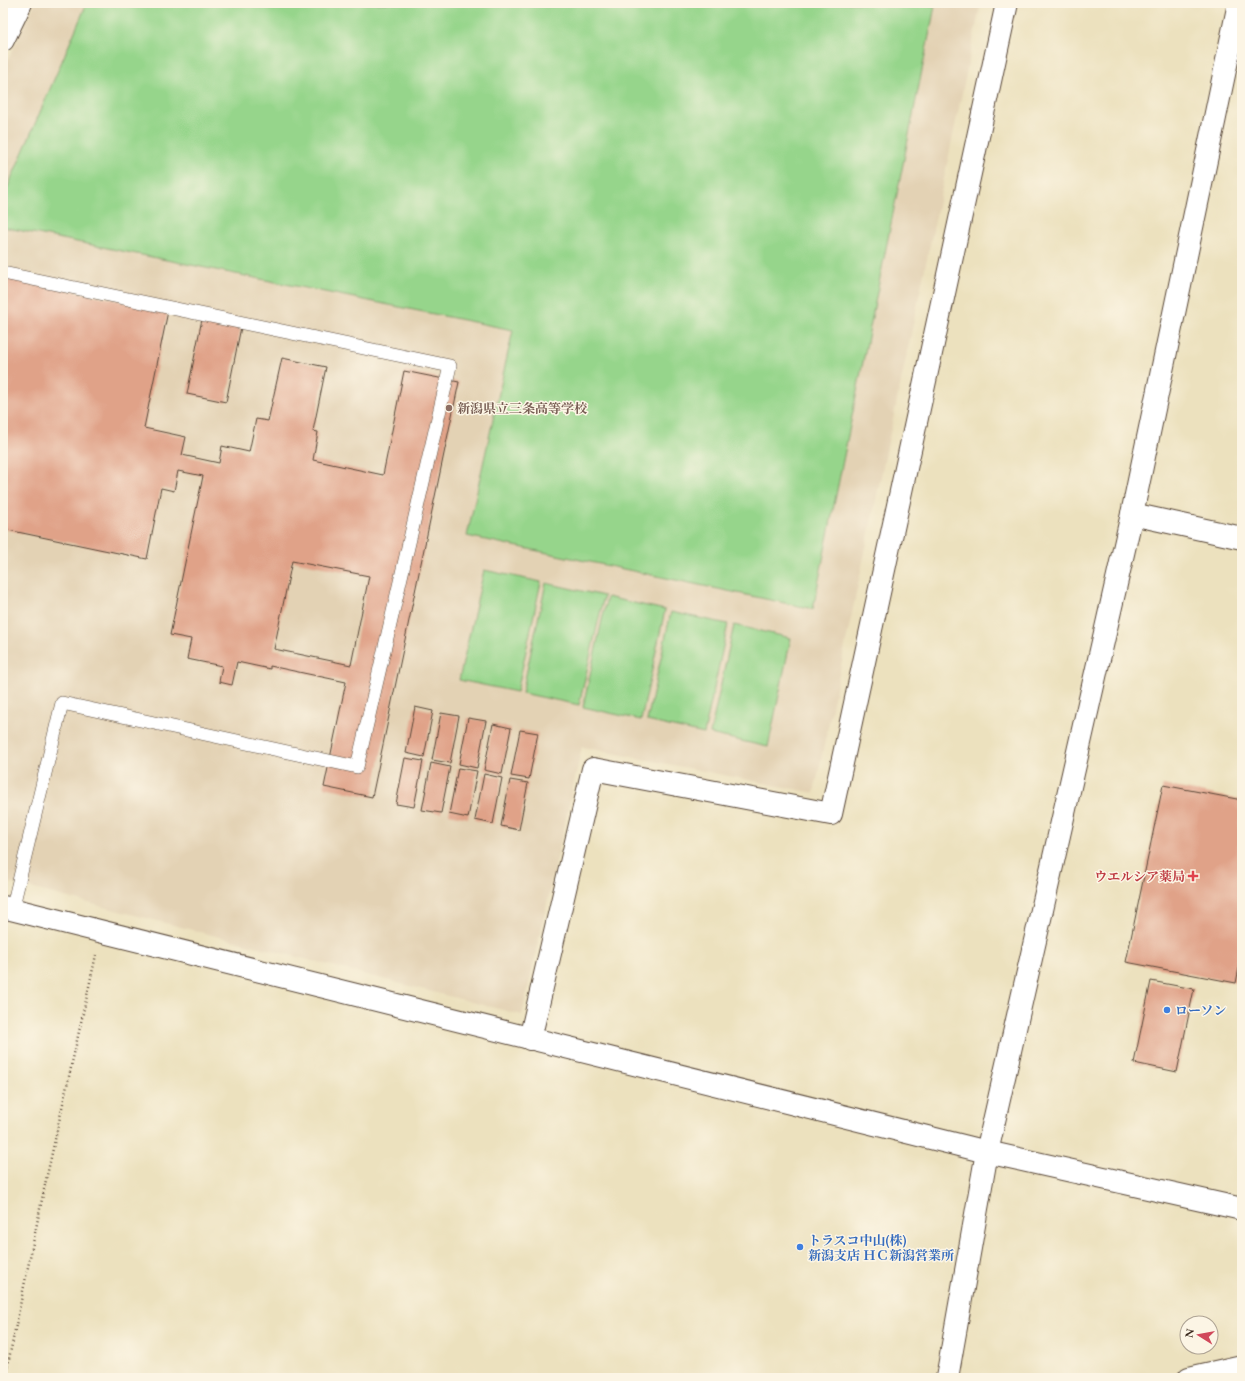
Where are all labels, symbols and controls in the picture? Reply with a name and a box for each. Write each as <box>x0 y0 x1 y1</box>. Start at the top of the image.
place label: 新潟県立三条高等学校 <box>457 400 588 417</box>
marker: 新潟県立三条高等学校 <box>444 403 454 413</box>
place label: ウエルシア薬局 <box>1094 868 1185 885</box>
marker: ウエルシア薬局 <box>1188 871 1198 881</box>
place label: ローソン <box>1175 1002 1226 1019</box>
marker: ローソン <box>1162 1005 1172 1015</box>
place label: トラスコ中山(株) 新潟支店 ＨＣ新潟営業所 <box>808 1232 954 1264</box>
marker: トラスコ中山(株) 新潟支店 ＨＣ新潟営業所 <box>795 1242 805 1252</box>
north arrow <box>1179 1315 1219 1355</box>
text: N <box>1181 1327 1197 1339</box>

